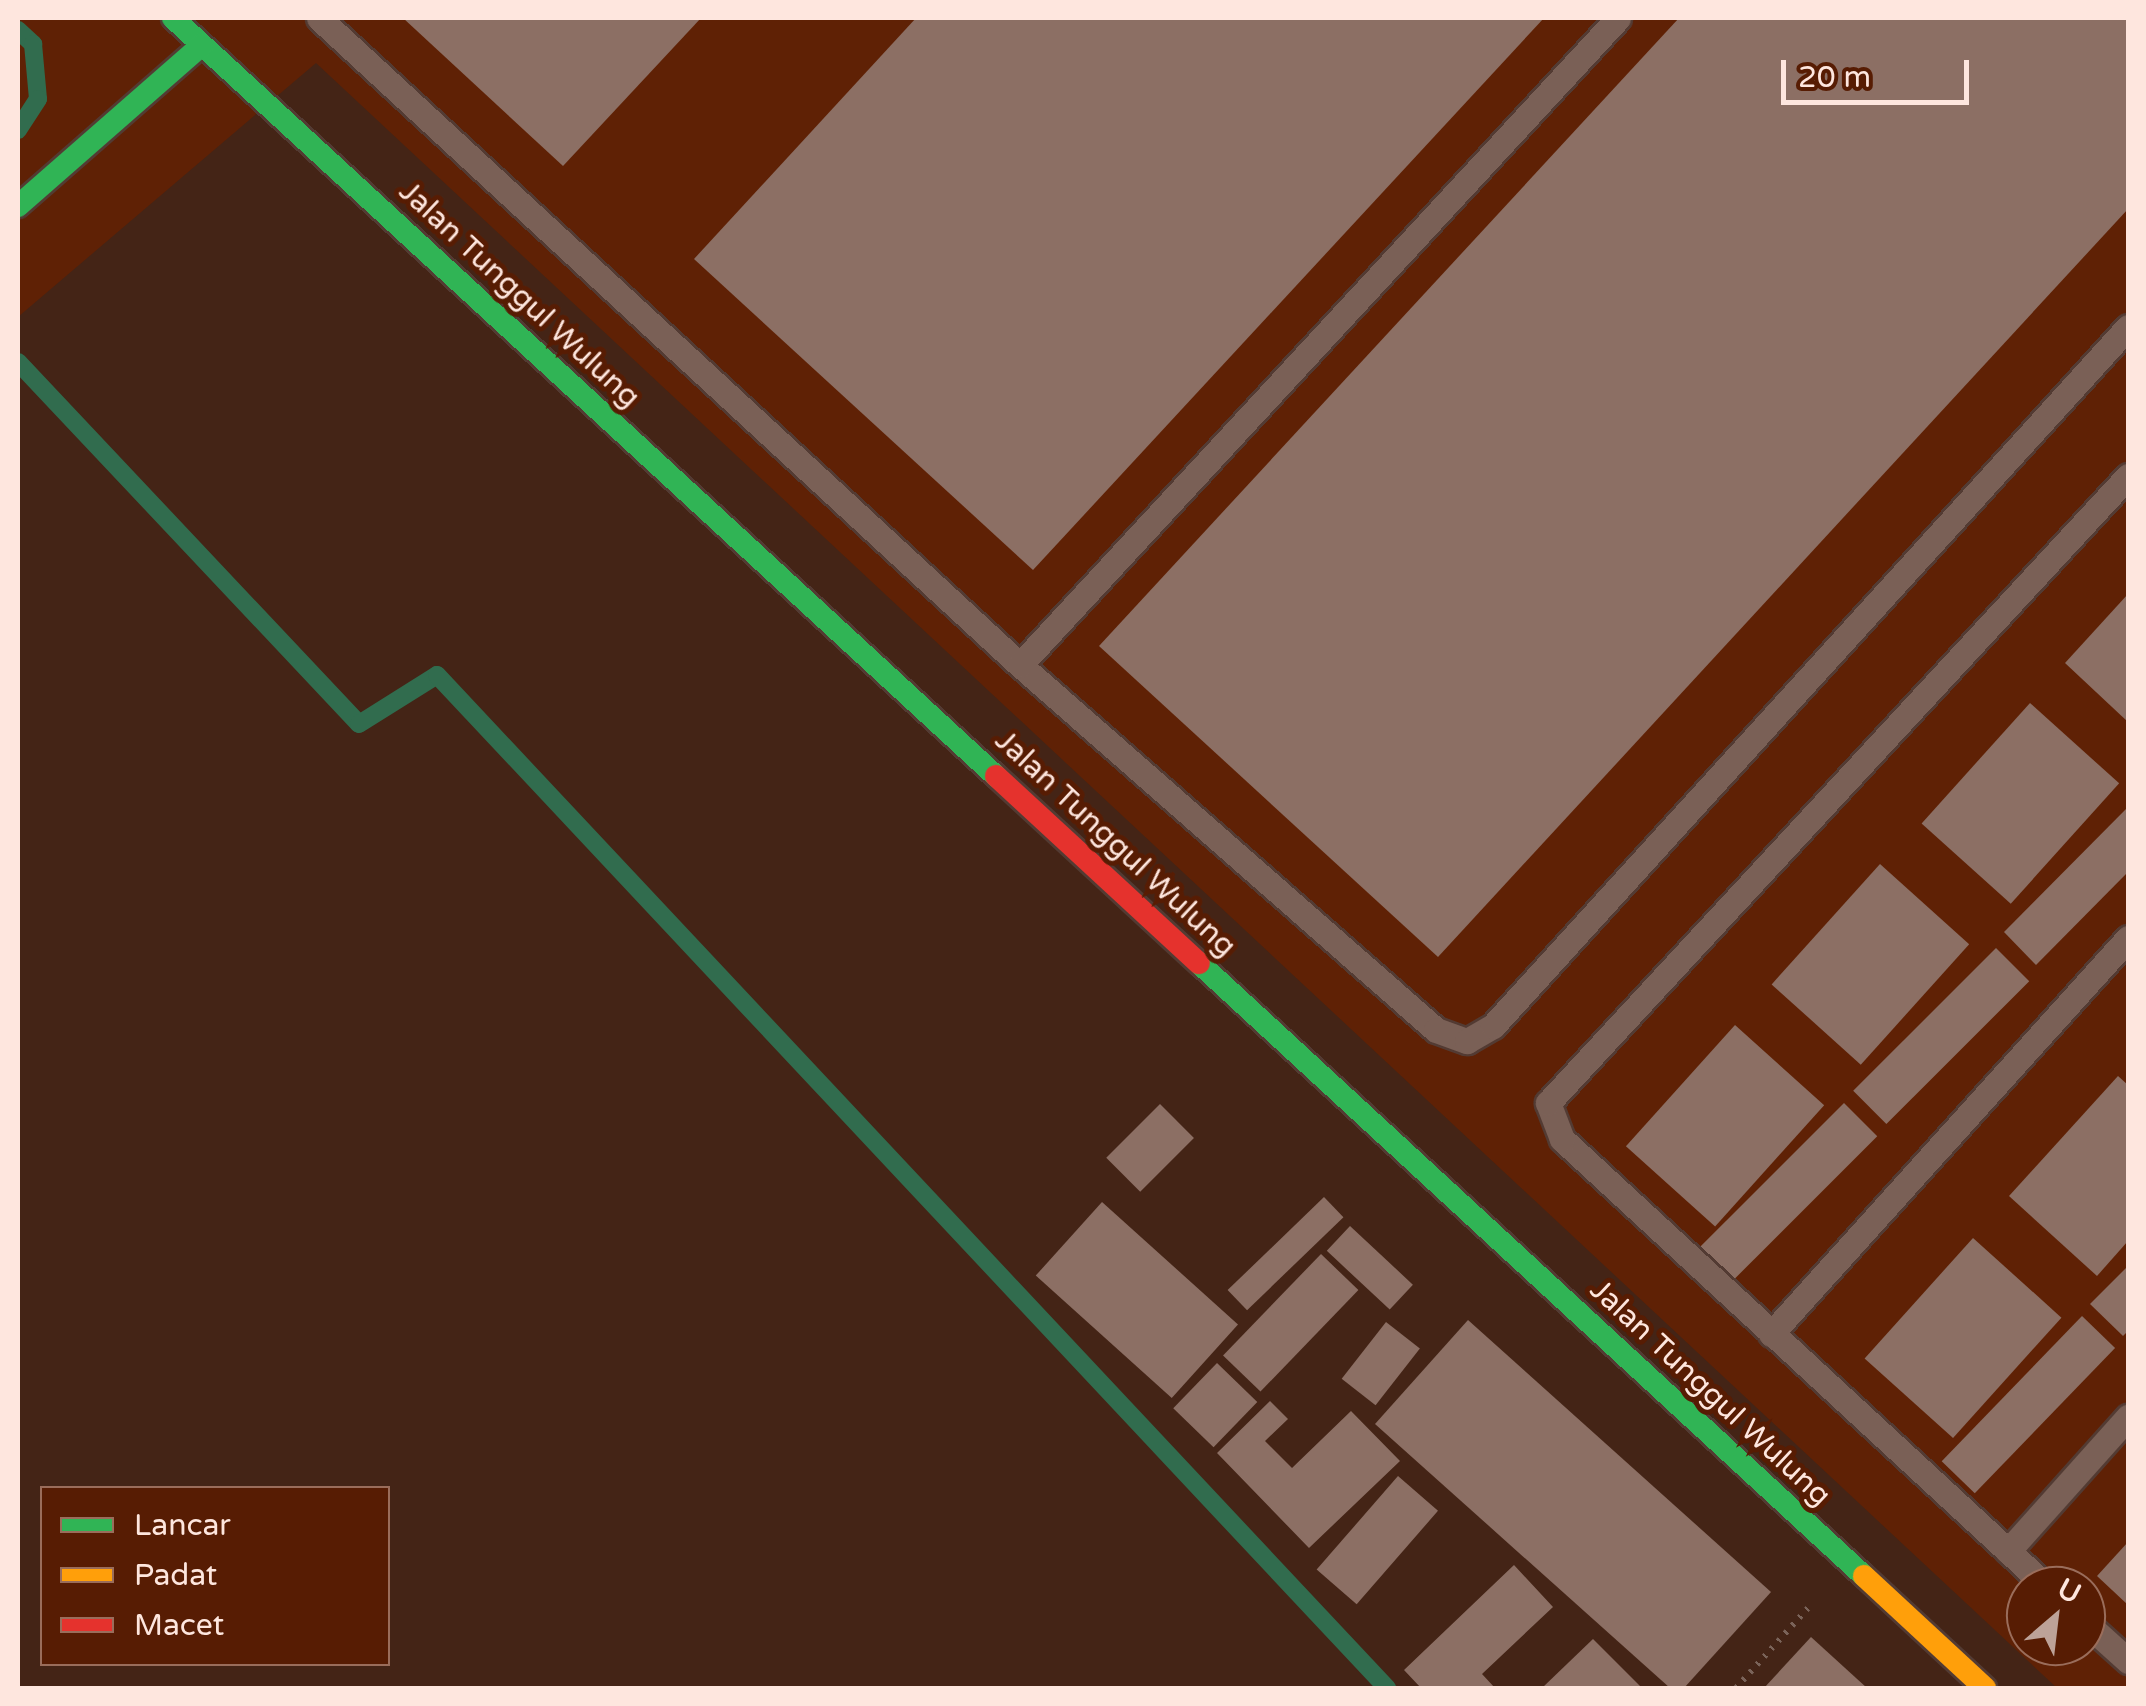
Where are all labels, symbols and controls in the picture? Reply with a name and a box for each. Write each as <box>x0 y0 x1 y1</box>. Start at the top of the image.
scale bar <box>1786 40 1974 102</box>
text: 20 m <box>1798 59 1871 96</box>
street label: Jalan Tunggul Wulung <box>391 174 647 416</box>
street label: Jalan Tunggul Wulung <box>987 723 1243 965</box>
street label: Jalan Tunggul Wulung <box>1582 1272 1838 1514</box>
legend <box>40 1486 390 1666</box>
text: Lancar <box>134 1507 231 1544</box>
text: Padat <box>134 1557 217 1594</box>
north arrow <box>2006 1566 2106 1666</box>
text: U <box>2052 1571 2086 1611</box>
text: Macet <box>134 1607 224 1644</box>

